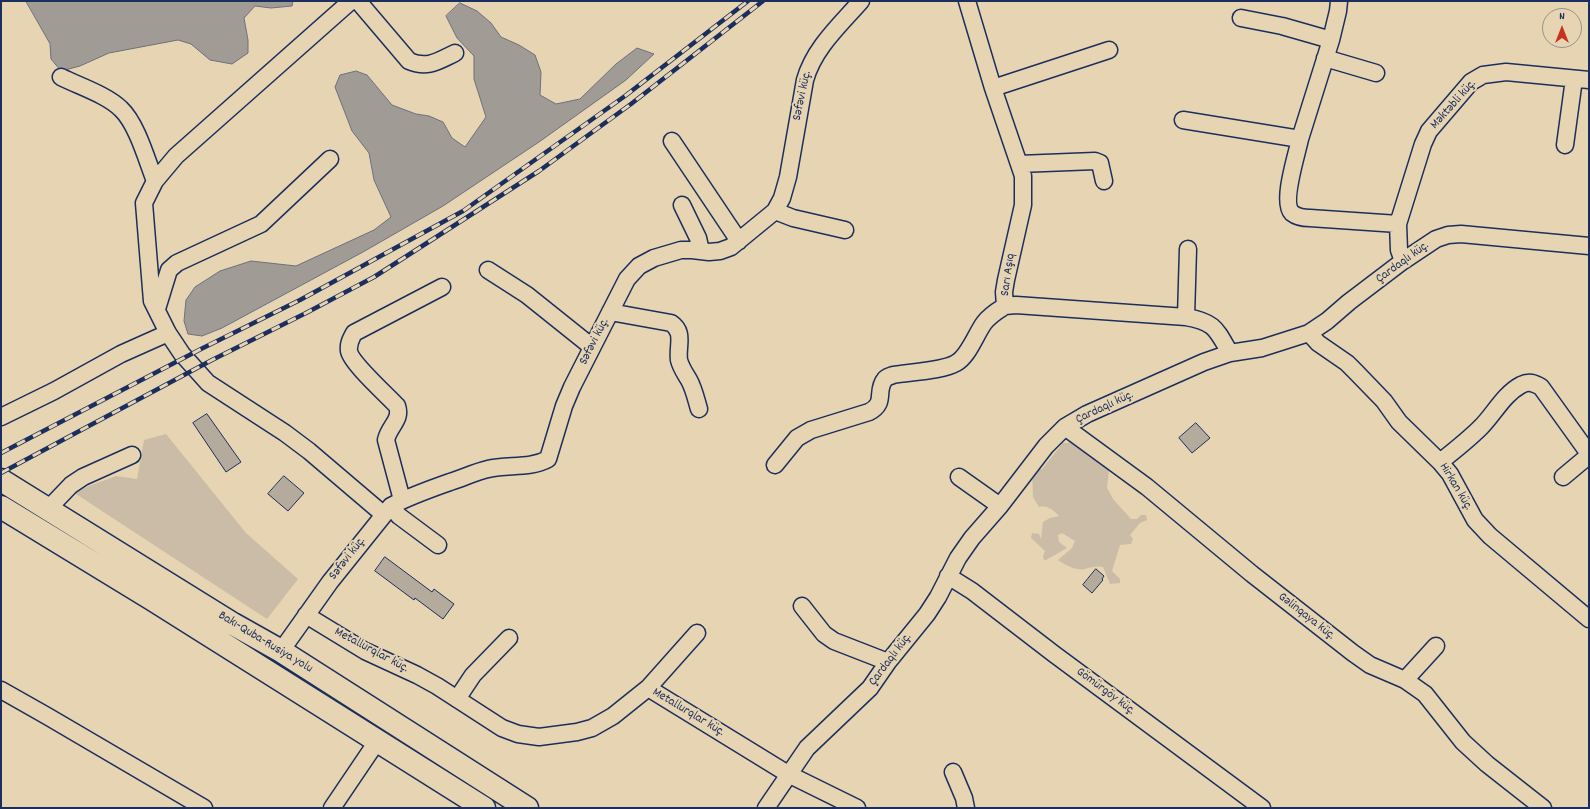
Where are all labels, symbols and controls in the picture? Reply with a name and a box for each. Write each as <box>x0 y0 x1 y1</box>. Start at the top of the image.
north arrow <box>1542 8 1582 48</box>
text: N <box>1559 9 1565 25</box>
street label: Səfəvi küç. <box>790 70 816 122</box>
street label: Məktəbli küç. <box>1428 77 1480 133</box>
street label: Çardaqlı küç. <box>1373 239 1433 287</box>
street label: Sarı Aşıq <box>998 253 1020 297</box>
street label: Səfəvi küç. <box>577 316 613 368</box>
street label: Çardaqlı küç. <box>1074 388 1136 428</box>
street label: Hirkan küç. <box>1435 460 1475 514</box>
street label: Səfəvi küç. <box>326 534 370 584</box>
street label: Gəlinqaya küç. <box>1274 590 1338 644</box>
street label: Bakı-Quba-Rusiya yolu <box>215 609 315 677</box>
street label: Metallurqlar küç. <box>331 625 411 677</box>
street label: Çardaqlı küç. <box>866 631 916 689</box>
street label: Gömürgöy küç. <box>1072 665 1138 719</box>
street label: Metallurqlar küç. <box>649 685 727 741</box>

